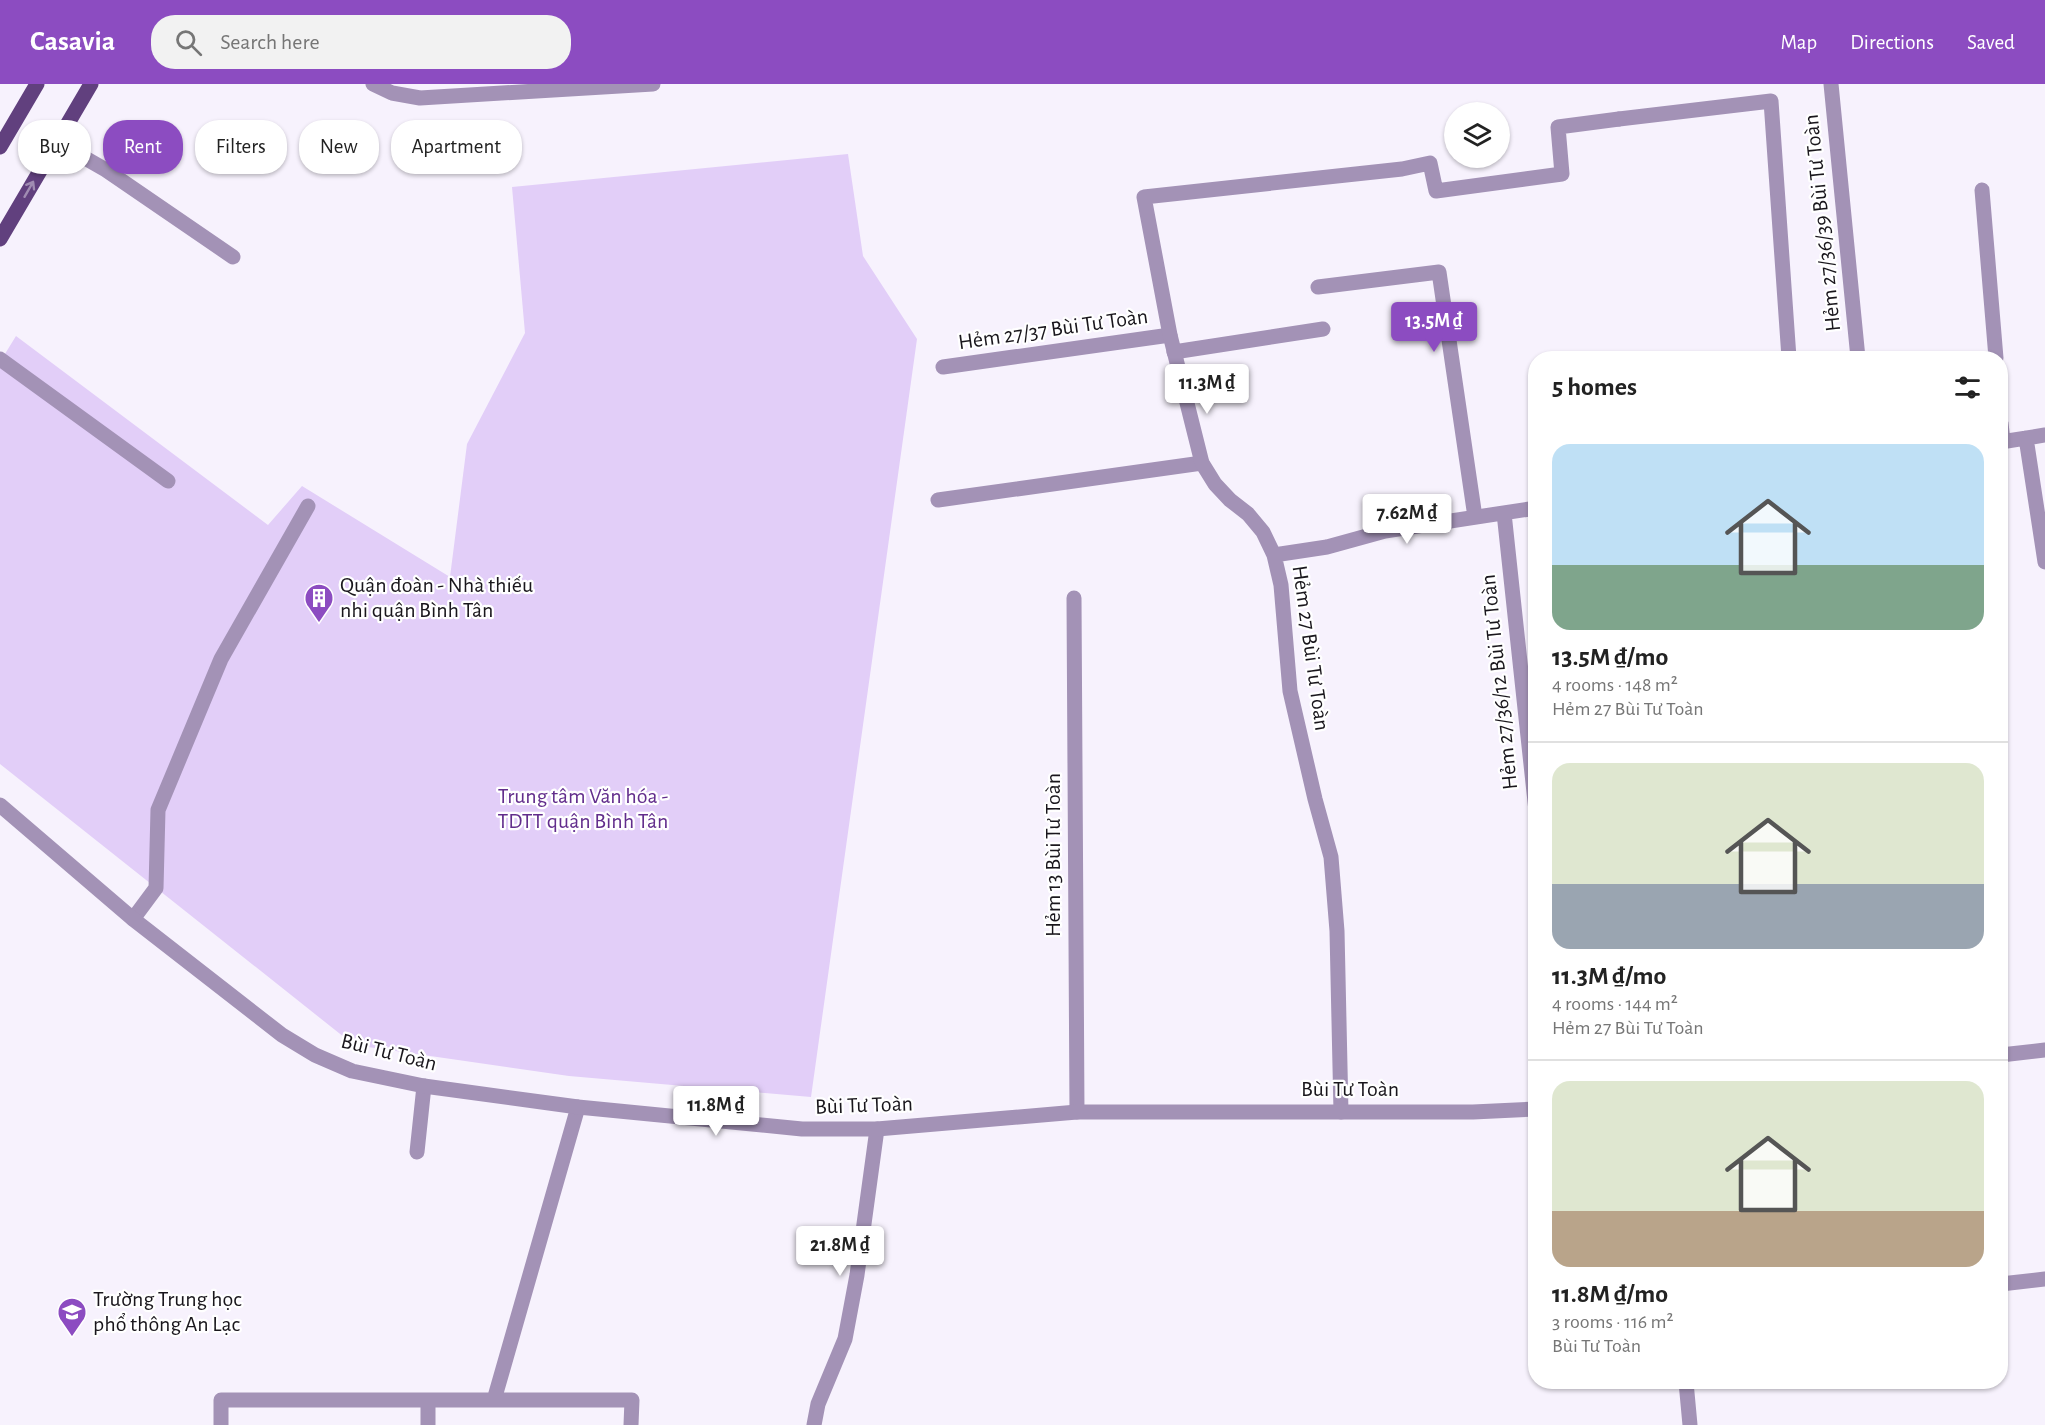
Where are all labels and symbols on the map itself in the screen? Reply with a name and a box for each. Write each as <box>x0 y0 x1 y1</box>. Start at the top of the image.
street label: Hẻm 27/36/39 Bùi Tư Toàn <box>1800 113 1844 333</box>
one-way arrow <box>24 181 36 198</box>
pin: 13.5M ₫ <box>1379 302 1489 353</box>
street label: Hẻm 27/37 Bùi Tư Toàn <box>957 305 1149 353</box>
pin: 11.3M ₫ <box>1152 364 1262 415</box>
pin: 7.62M ₫ <box>1352 494 1462 545</box>
street label: Hẻm 27 Bùi Tư Toàn <box>1289 564 1333 732</box>
street label: Hẻm 27/36/12 Bùi Tư Toàn <box>1477 573 1521 791</box>
place label: Quận đoàn - Nhà thiếu nhi quận Bình Tân <box>340 574 533 621</box>
building icon: Quận đoàn - Nhà thiếu nhi quận Bình Tân <box>303 582 335 624</box>
street label: Hẻm 13 Bùi Tư Toàn <box>1042 773 1064 937</box>
park label: Trung tâm Văn hóa - TDTT quận Bình Tân <box>498 785 668 832</box>
street label: Bùi Tư Toàn <box>339 1029 439 1075</box>
street label: Bùi Tư Toàn <box>1301 1078 1399 1100</box>
pin: 11.8M ₫ <box>661 1086 771 1137</box>
street label: Bùi Tư Toàn <box>815 1092 913 1118</box>
pin: 21.8M ₫ <box>785 1226 895 1277</box>
place label: Trường Trung học phổ thông An Lạc <box>93 1288 242 1335</box>
school or university icon: Trường Trung học phổ thông An Lạc <box>56 1296 88 1338</box>

